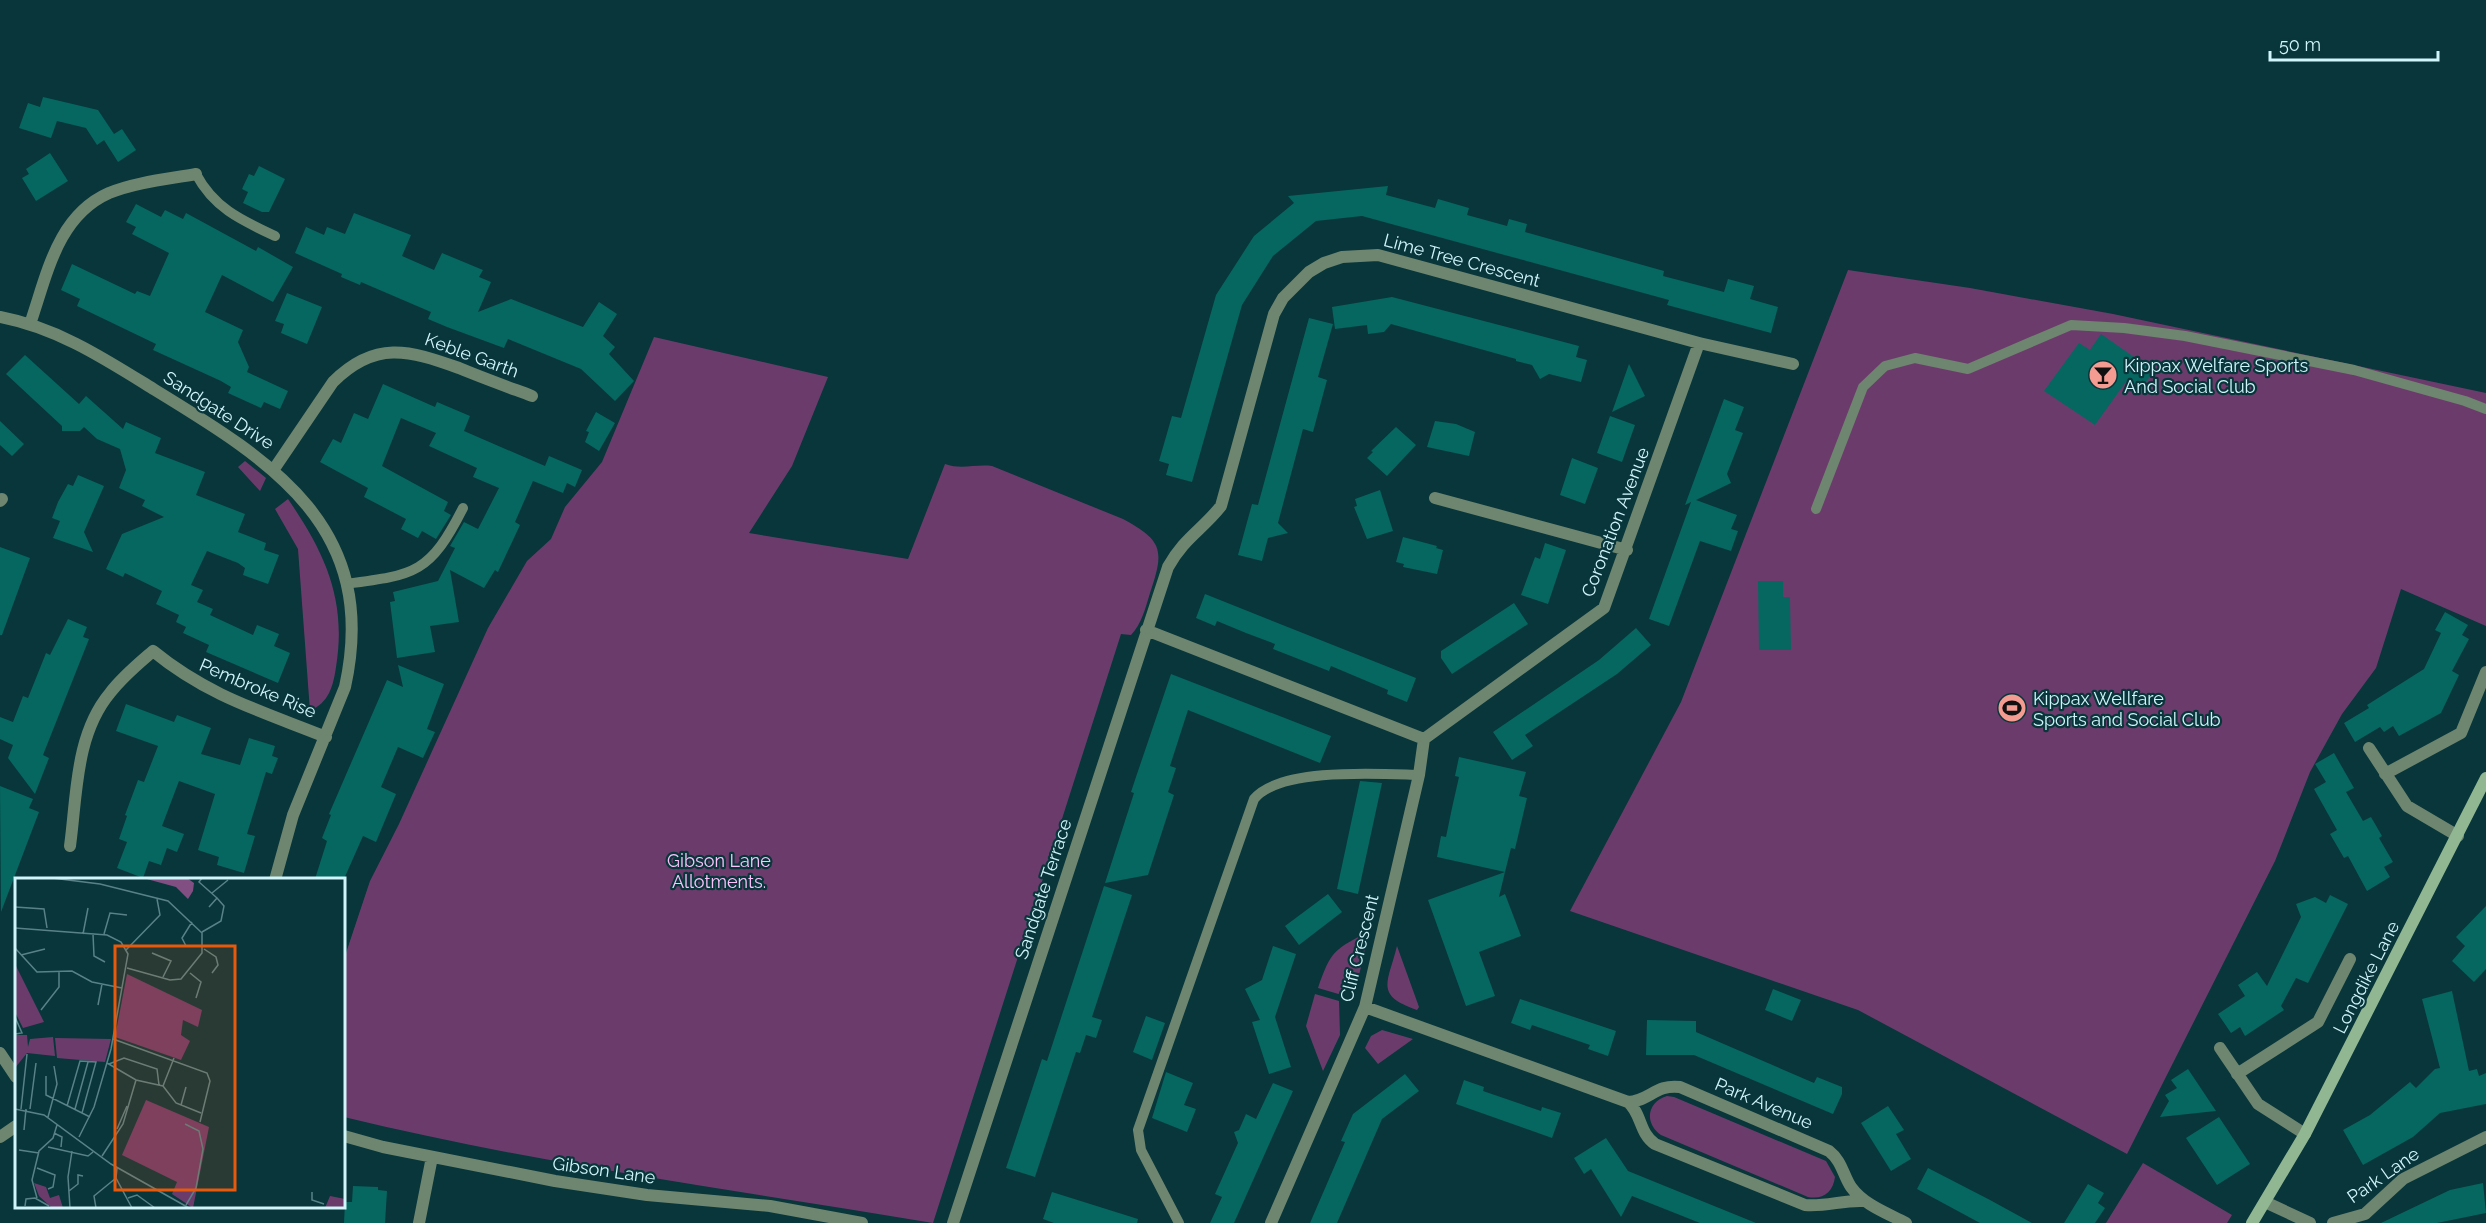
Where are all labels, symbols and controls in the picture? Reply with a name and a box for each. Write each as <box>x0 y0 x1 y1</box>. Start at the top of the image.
scale bar <box>2270 24 2438 62</box>
text: 50 m <box>2279 34 2321 55</box>
street label: Lime Tree Crescent <box>1381 229 1543 291</box>
street label: Keble Garth <box>422 328 522 382</box>
place label: Kippax Welfare Sports And Social Club <box>2124 355 2309 397</box>
bar icon: Kippax Welfare Sports And Social Club <box>2087 359 2119 391</box>
street label: Sandgate Drive <box>160 367 278 454</box>
street label: Coronation Avenue <box>1577 444 1653 600</box>
street label: Pembroke Rise <box>196 654 320 722</box>
place label: Kippax Wellfare Sports and Social Club <box>2033 688 2221 730</box>
sports icon: Kippax Wellfare Sports and Social Club <box>1996 692 2028 724</box>
street label: Sandgate Terrace <box>1010 816 1076 962</box>
park label: Gibson Lane Allotments. <box>667 850 771 892</box>
inset map <box>15 878 345 1208</box>
street label: Cliff Crescent <box>1335 892 1383 1004</box>
street label: Longdike Lane <box>2329 917 2404 1037</box>
street label: Park Avenue <box>1712 1073 1816 1133</box>
street label: Park Lane <box>2343 1142 2423 1207</box>
street label: Gibson Lane <box>551 1152 657 1188</box>

